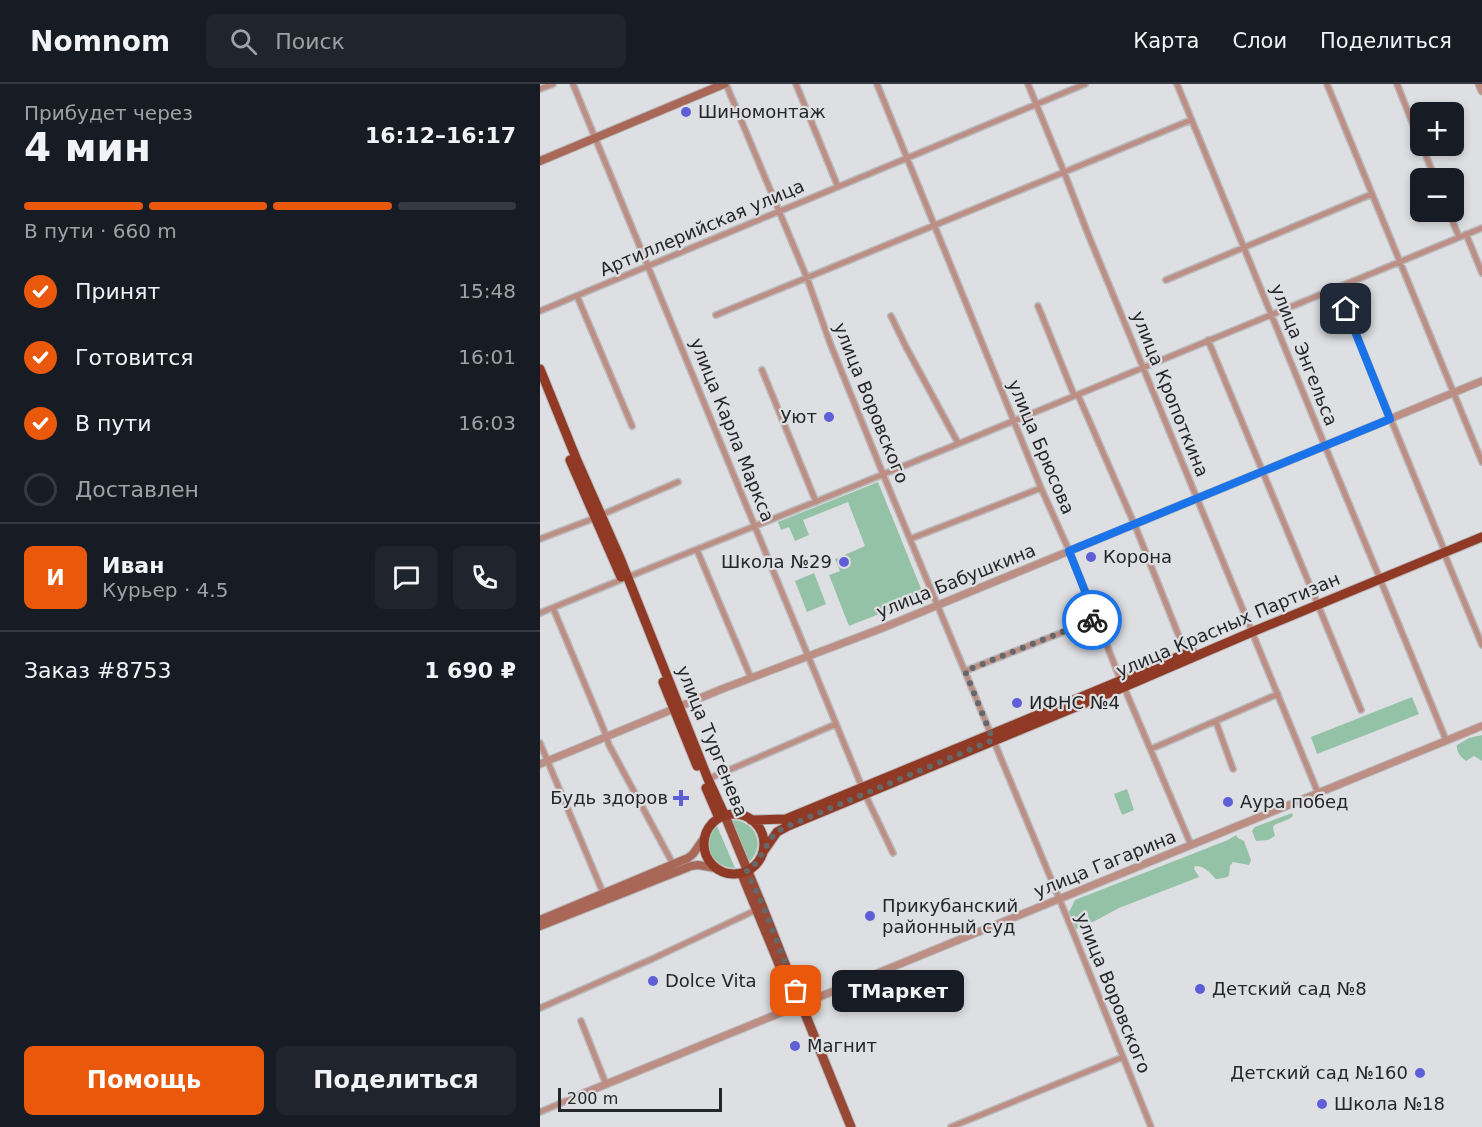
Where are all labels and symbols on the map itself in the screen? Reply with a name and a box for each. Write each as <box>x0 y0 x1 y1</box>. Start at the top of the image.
place label: Шиномонтаж <box>698 101 826 122</box>
marker: Шиномонтаж <box>679 105 693 119</box>
street label: Артиллерийская улица <box>596 175 807 280</box>
street label: улица Энгельса <box>1266 281 1342 429</box>
pin <box>1320 283 1371 334</box>
street label: улица Кропоткина <box>1128 308 1213 480</box>
street label: улица Воровского <box>830 319 913 486</box>
street label: улица Карла Маркса <box>686 335 779 525</box>
street label: улица Брюсова <box>1004 376 1079 517</box>
place label: Уют <box>780 406 817 427</box>
marker: Уют <box>822 410 836 424</box>
street label: улица Бабушкина <box>873 539 1038 622</box>
place label: Корона <box>1103 546 1172 567</box>
marker: Корона <box>1084 550 1098 564</box>
place label: Школа №29 <box>721 551 832 572</box>
marker: Школа №29 <box>837 555 851 569</box>
street label: улица Красных Партизан <box>1113 568 1343 681</box>
courier <box>1062 590 1122 650</box>
street label: улица Тургенева <box>673 662 752 819</box>
place label: ИФНС №4 <box>1029 692 1120 713</box>
marker: ИФНС №4 <box>1010 696 1024 710</box>
place label: Будь здоров <box>550 787 668 808</box>
marker: Будь здоров <box>672 789 690 807</box>
place label: Аура побед <box>1240 791 1349 812</box>
marker: Аура побед <box>1221 795 1235 809</box>
street label: улица Гагарина <box>1031 825 1179 902</box>
place label: Прикубанский районный суд <box>882 895 1018 937</box>
marker: Прикубанский районный суд <box>863 909 877 923</box>
street label: улица Воровского <box>1072 909 1155 1076</box>
pin <box>770 965 821 1016</box>
place label: Dolce Vita <box>665 970 757 991</box>
callout: ТМаркет <box>832 970 964 1012</box>
marker: Dolce Vita <box>646 974 660 988</box>
place label: Детский сад №8 <box>1212 978 1367 999</box>
marker: Детский сад №8 <box>1193 982 1207 996</box>
place label: Магнит <box>807 1035 877 1056</box>
marker: Магнит <box>788 1039 802 1053</box>
place label: Детский сад №160 <box>1230 1062 1408 1083</box>
marker: Детский сад №160 <box>1413 1066 1427 1080</box>
scale bar <box>558 1085 722 1112</box>
place label: Школа №18 <box>1334 1093 1445 1114</box>
marker: Школа №18 <box>1315 1097 1329 1111</box>

